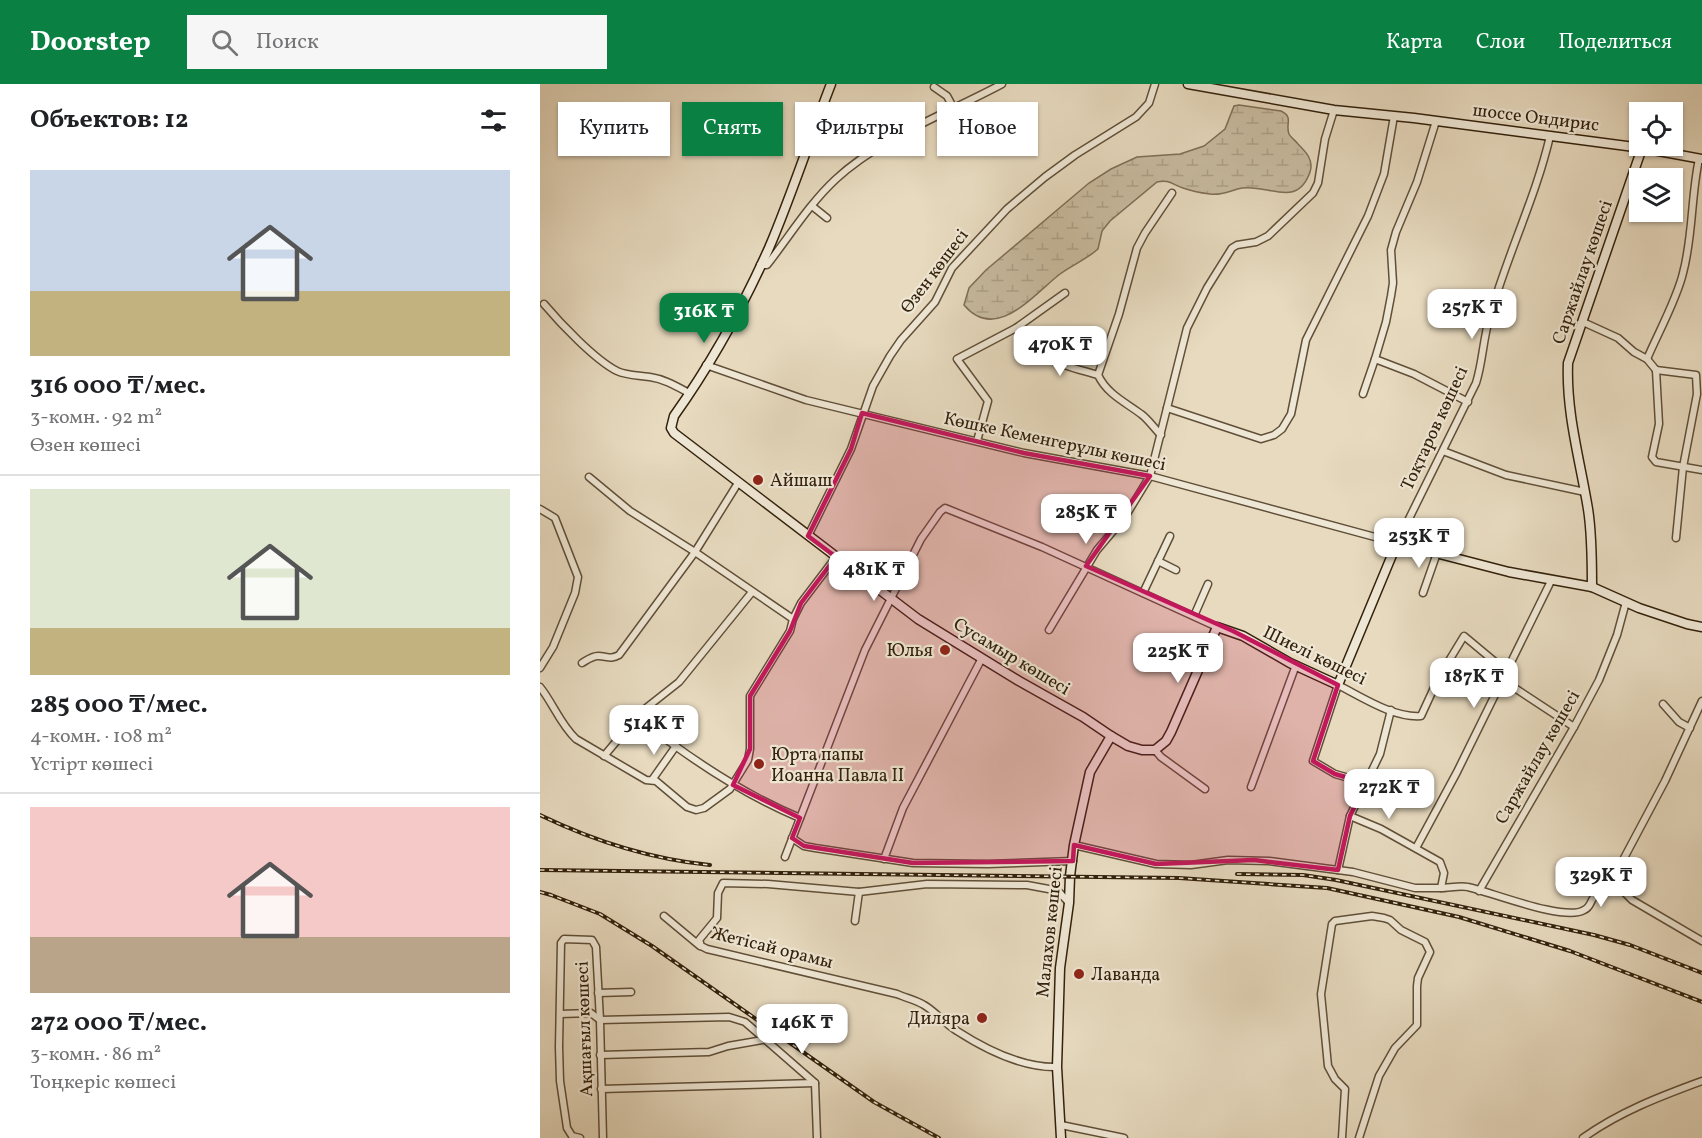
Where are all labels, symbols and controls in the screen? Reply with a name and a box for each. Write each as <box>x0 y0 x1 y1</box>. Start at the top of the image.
search box <box>187 15 607 69</box>
text: Doorstep <box>30 23 151 62</box>
icon: search <box>208 26 241 59</box>
text: Поиск <box>256 27 319 58</box>
text: Карта <box>1386 28 1443 57</box>
text: Слои <box>1476 28 1525 57</box>
text: Поделиться <box>1558 28 1672 57</box>
street label: шоссе Ондирис <box>1471 98 1601 139</box>
text: Объектов: 12 <box>30 102 188 138</box>
chip: Купить <box>558 102 670 156</box>
chip: Снять <box>682 102 783 156</box>
chip: Фильтры <box>795 102 925 156</box>
chip: Новое <box>937 102 1038 156</box>
map controls <box>1629 102 1683 222</box>
button: locate <box>1629 102 1683 156</box>
icon: filters <box>477 104 510 137</box>
button: layers <box>1629 168 1683 222</box>
street label: Саржайлау көшесі <box>1547 197 1620 348</box>
icon: home <box>216 209 324 317</box>
street label: Өзен көшесі <box>895 224 975 319</box>
pin: 257K ₸ <box>1423 289 1521 340</box>
pin: 316K ₸ <box>655 293 753 344</box>
text: 257K ₸ <box>1441 294 1503 322</box>
text: 316K ₸ <box>674 298 734 326</box>
pin: 470K ₸ <box>1011 326 1109 377</box>
text: 470K ₸ <box>1028 331 1092 359</box>
street label: Тоқтаров көшесі <box>1396 362 1475 495</box>
text: 316 000 ₸/мес. <box>30 368 206 404</box>
text: 3-комн. · 92 m² <box>30 404 162 432</box>
street label: Көшке Кеменгерұлы көшесі <box>941 407 1168 478</box>
text: Өзен көшесі <box>30 432 141 460</box>
place label: Айшаш <box>770 469 833 494</box>
marker: Айшаш <box>751 473 765 487</box>
pin: 285K ₸ <box>1037 494 1135 545</box>
text: 285K ₸ <box>1055 499 1117 527</box>
pin: 253K ₸ <box>1370 518 1468 569</box>
text: 253K ₸ <box>1388 523 1450 551</box>
icon: home <box>216 528 324 636</box>
pin: 481K ₸ <box>825 551 923 602</box>
text: 481K ₸ <box>843 556 905 584</box>
street label: Сусамыр көшесі <box>948 612 1074 702</box>
street label: Шиелі көшесі <box>1258 620 1370 692</box>
pin: 225K ₸ <box>1129 633 1227 684</box>
text: 225K ₸ <box>1147 638 1209 666</box>
place label: Юлья <box>886 639 933 664</box>
marker: Юлья <box>938 643 952 657</box>
pin: 187K ₸ <box>1425 658 1523 709</box>
text: 187K ₸ <box>1444 663 1504 691</box>
street label: Саржайлау көшесі <box>1490 686 1587 829</box>
text: 285 000 ₸/мес. <box>30 687 208 723</box>
pin: 514K ₸ <box>605 705 703 756</box>
text: 514K ₸ <box>623 710 685 738</box>
text: 4-комн. · 108 m² <box>30 723 172 751</box>
place label: Юрта папы Иоанна Павла II <box>771 743 904 789</box>
text: Үстірт көшесі <box>30 751 153 779</box>
marker: Юрта папы Иоанна Павла II <box>752 757 766 771</box>
pin: 272K ₸ <box>1340 769 1438 820</box>
text: 272K ₸ <box>1358 774 1420 802</box>
icon: home <box>216 846 324 954</box>
pin: 329K ₸ <box>1552 857 1650 908</box>
text: 329K ₸ <box>1569 862 1633 890</box>
street label: Малахов көшесі <box>1031 865 1070 999</box>
street label: Жетісай орамы <box>708 921 836 976</box>
street label: Ақшағыл көшесі <box>571 961 600 1097</box>
place label: Лаванда <box>1091 963 1160 988</box>
marker: Лаванда <box>1072 967 1086 981</box>
pin: 146K ₸ <box>753 1004 851 1055</box>
text: 272 000 ₸/мес. <box>30 1005 207 1041</box>
place label: Диляра <box>908 1007 970 1032</box>
text: 146K ₸ <box>771 1009 833 1037</box>
marker: Диляра <box>975 1011 989 1025</box>
text: 3-комн. · 86 m² <box>30 1041 161 1069</box>
text: Тоңкерiс көшесі <box>30 1069 176 1097</box>

